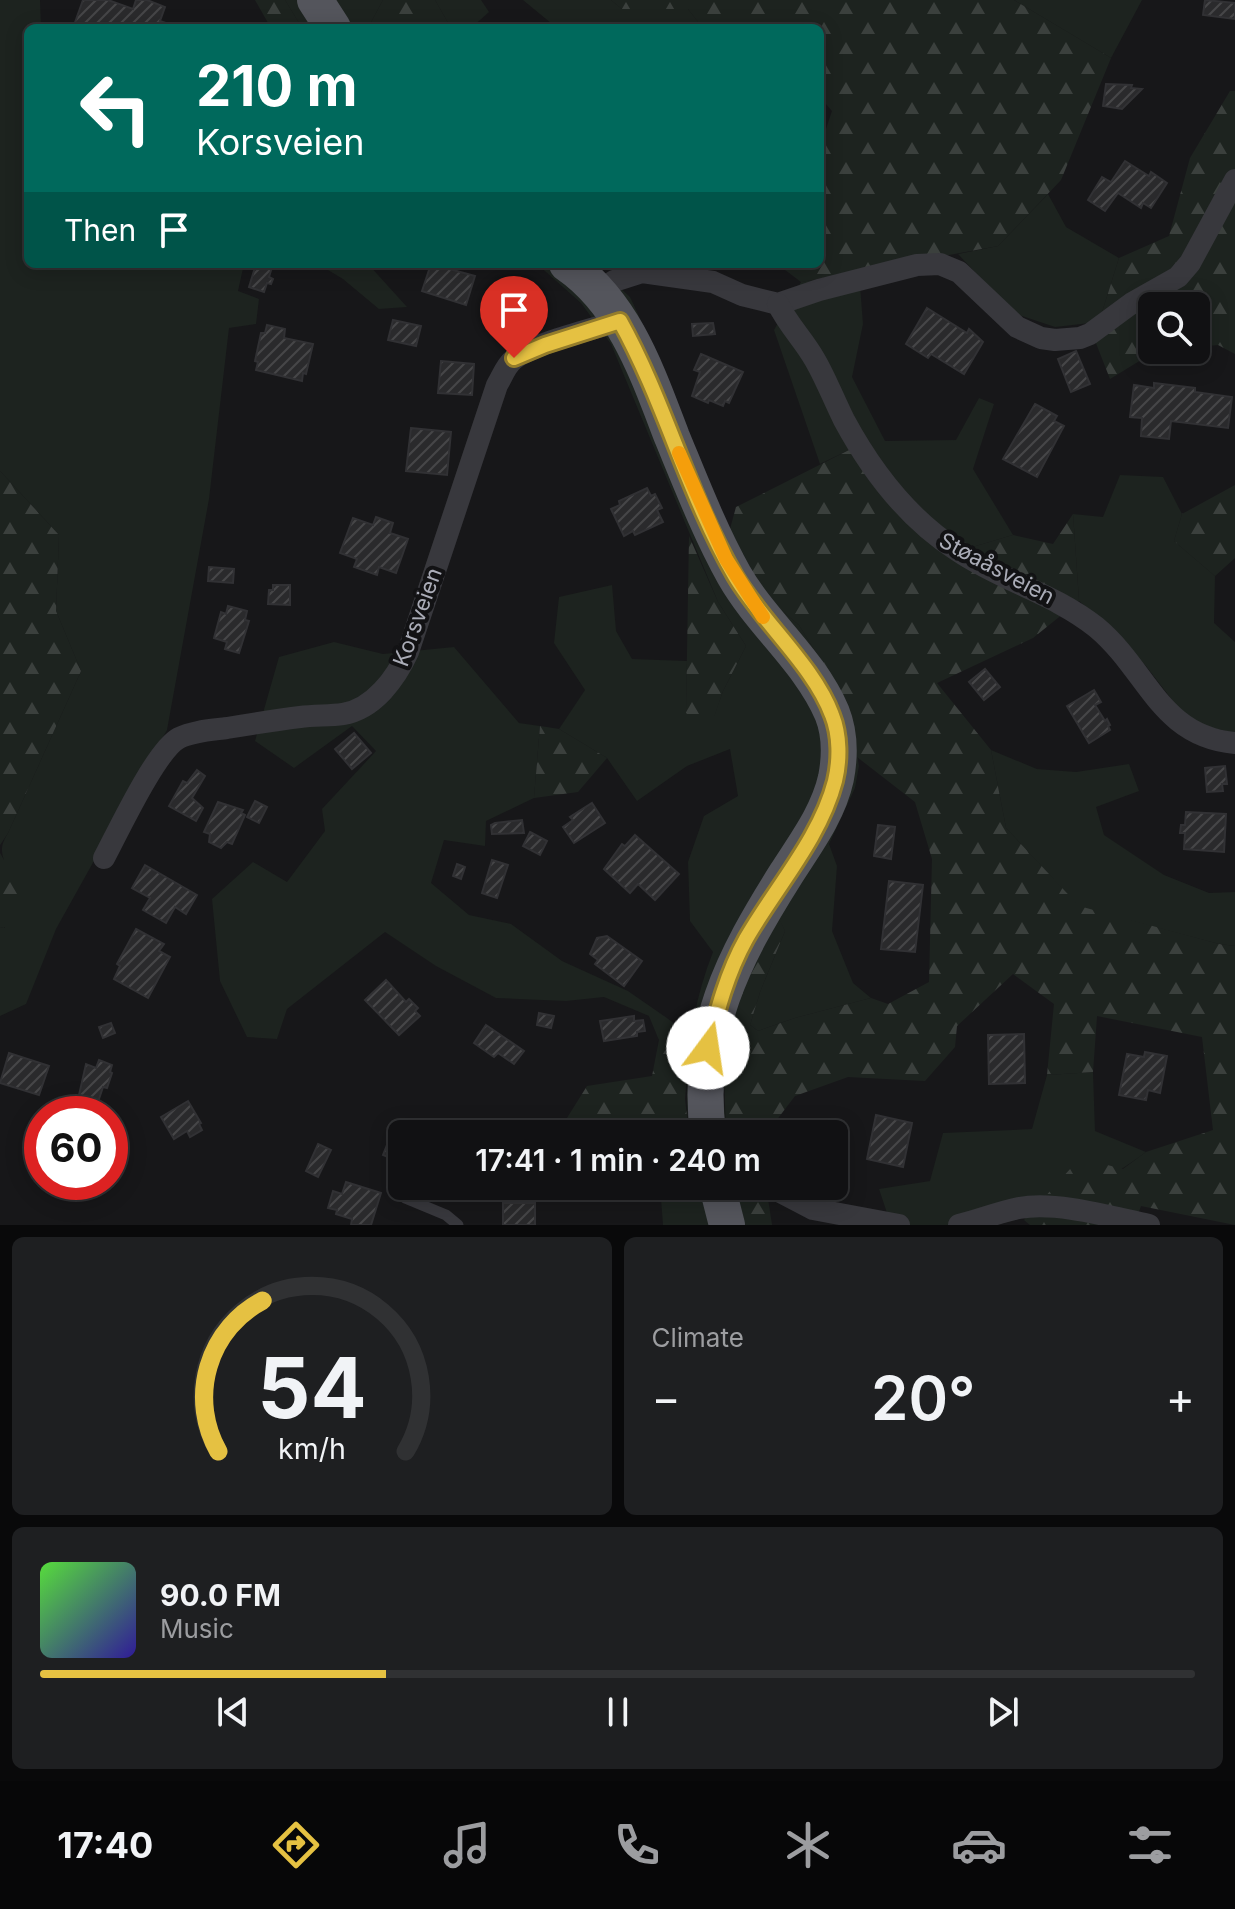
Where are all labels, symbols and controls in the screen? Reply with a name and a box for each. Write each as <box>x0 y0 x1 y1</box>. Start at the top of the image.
text: 210 m <box>196 52 358 120</box>
icon: left <box>64 56 168 160</box>
text: Korsveien <box>196 120 364 164</box>
icon: arrive <box>152 208 196 252</box>
text: Then <box>64 212 136 248</box>
pin <box>480 276 548 358</box>
icon: arrive <box>492 288 536 332</box>
map controls <box>1138 292 1210 364</box>
button: search <box>1138 292 1210 364</box>
street label: Støaåsveien <box>935 527 1059 609</box>
street label: Korsveien <box>387 564 447 670</box>
position arrow <box>666 1006 750 1090</box>
speed limit sign: 60 <box>24 1096 128 1200</box>
text: 17:41 · 1 min · 240 m <box>475 1142 761 1178</box>
text: Climate <box>652 1322 744 1353</box>
text: 54 <box>257 1337 366 1438</box>
text: 20° <box>871 1362 975 1434</box>
text: − <box>652 1371 681 1425</box>
text: + <box>1166 1371 1195 1425</box>
text: km/h <box>278 1431 346 1466</box>
text: 90.0 FM <box>160 1577 281 1613</box>
text: Music <box>160 1613 234 1644</box>
icon: previous <box>211 1690 255 1734</box>
icon: pause <box>596 1690 640 1734</box>
icon: next <box>981 1690 1025 1734</box>
icon: directions <box>268 1817 324 1873</box>
icon: music <box>439 1817 495 1873</box>
icon: phone <box>609 1817 665 1873</box>
icon: climate <box>780 1817 836 1873</box>
icon: car <box>951 1817 1007 1873</box>
icon: filters <box>1122 1817 1178 1873</box>
text: 17:40 <box>57 1823 153 1867</box>

